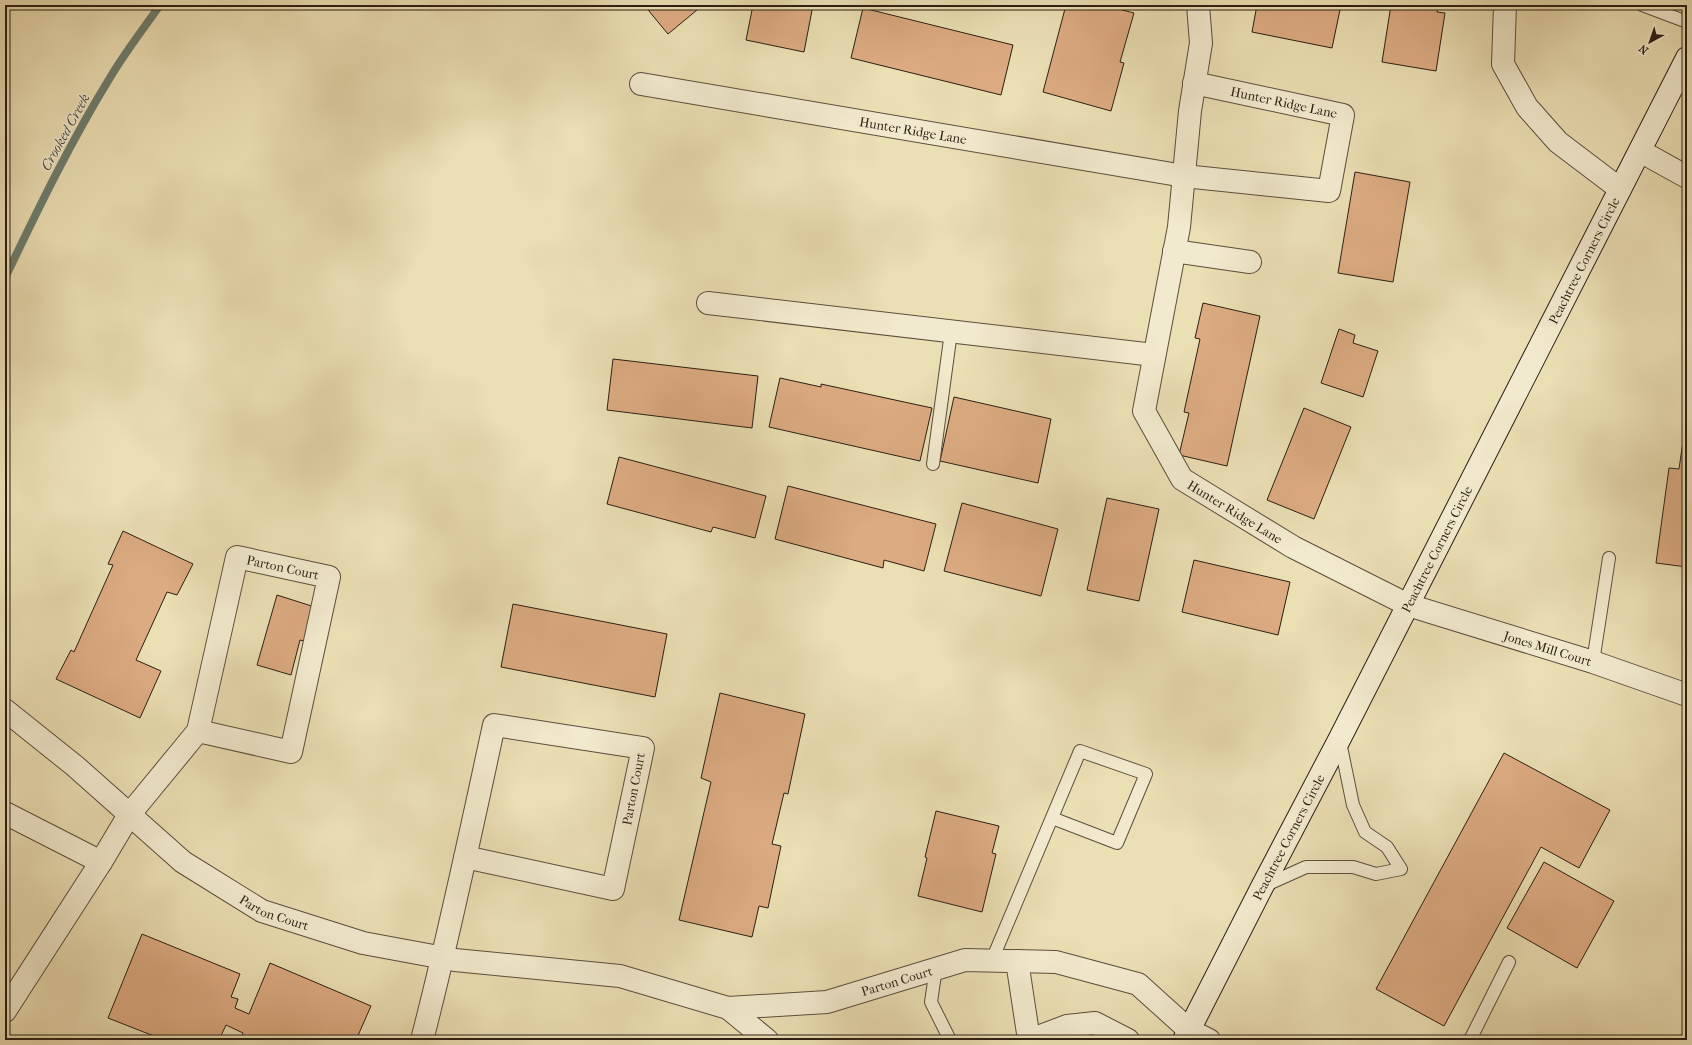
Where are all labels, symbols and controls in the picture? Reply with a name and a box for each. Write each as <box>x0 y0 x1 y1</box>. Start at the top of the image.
north arrow <box>1630 22 1670 62</box>
text: N <box>1636 41 1651 57</box>
street label: Hunter Ridge Lane <box>1229 84 1339 121</box>
water label: Crooked Creek <box>37 91 94 174</box>
street label: Hunter Ridge Lane <box>858 114 968 147</box>
street label: Peachtree Corners Circle <box>1546 194 1623 327</box>
street label: Hunter Ridge Lane <box>1185 477 1286 547</box>
street label: Peachtree Corners Circle <box>1398 483 1476 615</box>
street label: Parton Court <box>245 552 321 583</box>
street label: Jones Mill Court <box>1501 628 1594 669</box>
street label: Parton Court <box>619 751 648 827</box>
street label: Peachtree Corners Circle <box>1249 771 1328 903</box>
street label: Parton Court <box>237 892 311 933</box>
street label: Parton Court <box>859 963 935 999</box>

